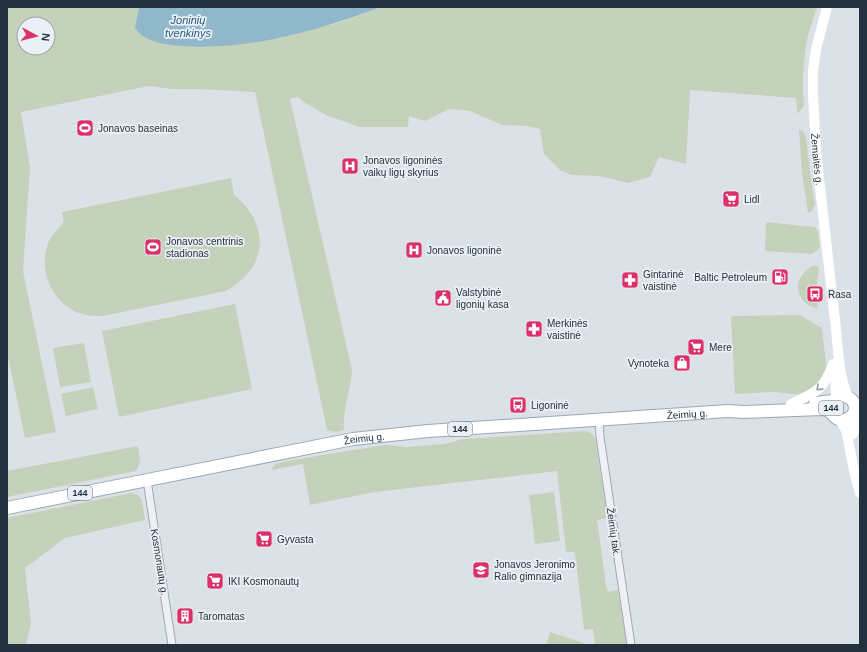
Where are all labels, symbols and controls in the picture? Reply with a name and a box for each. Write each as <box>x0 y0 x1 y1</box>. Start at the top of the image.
water label: Joninių tvenkinys <box>165 14 211 39</box>
north arrow <box>16 16 56 56</box>
text: N <box>39 33 52 42</box>
sports icon: Jonavos baseinas <box>75 118 95 138</box>
place label: Jonavos baseinas <box>98 123 178 134</box>
street label: Žemaitės g. <box>809 133 825 186</box>
place label: Jonavos ligoninės vaikų ligų skyrius <box>363 155 443 178</box>
hospital icon: Jonavos ligoninės vaikų ligų skyrius <box>340 156 360 176</box>
supermarket icon: Lidl <box>721 189 741 209</box>
place label: Lidl <box>744 194 760 205</box>
place label: Jonavos centrinis stadionas <box>166 236 243 259</box>
sports icon: Jonavos centrinis stadionas <box>143 237 163 257</box>
hospital icon: Jonavos ligoninė <box>404 240 424 260</box>
place label: Jonavos ligoninė <box>427 245 502 256</box>
fuel station icon: Baltic Petroleum <box>770 267 790 287</box>
place label: Gintarinė vaistinė <box>643 269 684 292</box>
pharmacy icon: Gintarinė vaistinė <box>620 270 640 290</box>
place label: Baltic Petroleum <box>694 272 767 283</box>
bus stop icon: Rasa <box>805 284 825 304</box>
place label: Valstybinė ligonių kasa <box>456 287 509 310</box>
public building icon: Valstybinė ligonių kasa <box>433 288 453 308</box>
place label: Rasa <box>828 289 852 300</box>
place label: Merkinės vaistinė <box>547 318 588 341</box>
pharmacy icon: Merkinės vaistinė <box>524 319 544 339</box>
supermarket icon: Mere <box>686 337 706 357</box>
place label: Mere <box>709 342 732 353</box>
shop icon: Vynoteka <box>672 353 692 373</box>
place label: Vynoteka <box>628 358 669 369</box>
one-way arrow <box>816 383 824 391</box>
bus stop icon: Ligoninė <box>508 395 528 415</box>
place label: Ligoninė <box>531 400 569 411</box>
road number: 144 <box>819 401 843 415</box>
street label: Žeimių g. <box>666 407 708 421</box>
road number: 144 <box>448 422 472 436</box>
street label: Žeimių g. <box>343 431 385 447</box>
road number: 144 <box>68 486 92 500</box>
street label: Žeimių tak. <box>605 507 623 557</box>
street label: Kosmonautų g. <box>149 528 170 596</box>
supermarket icon: Gyvasta <box>254 529 274 549</box>
place label: Gyvasta <box>277 534 314 545</box>
place label: Jonavos Jeronimo Ralio gimnazija <box>494 559 576 582</box>
school or university icon: Jonavos Jeronimo Ralio gimnazija <box>471 560 491 580</box>
supermarket icon: IKI Kosmonautų <box>205 571 225 591</box>
place label: IKI Kosmonautų <box>228 576 300 587</box>
building icon: Taromatas <box>175 606 195 626</box>
place label: Taromatas <box>198 611 245 622</box>

